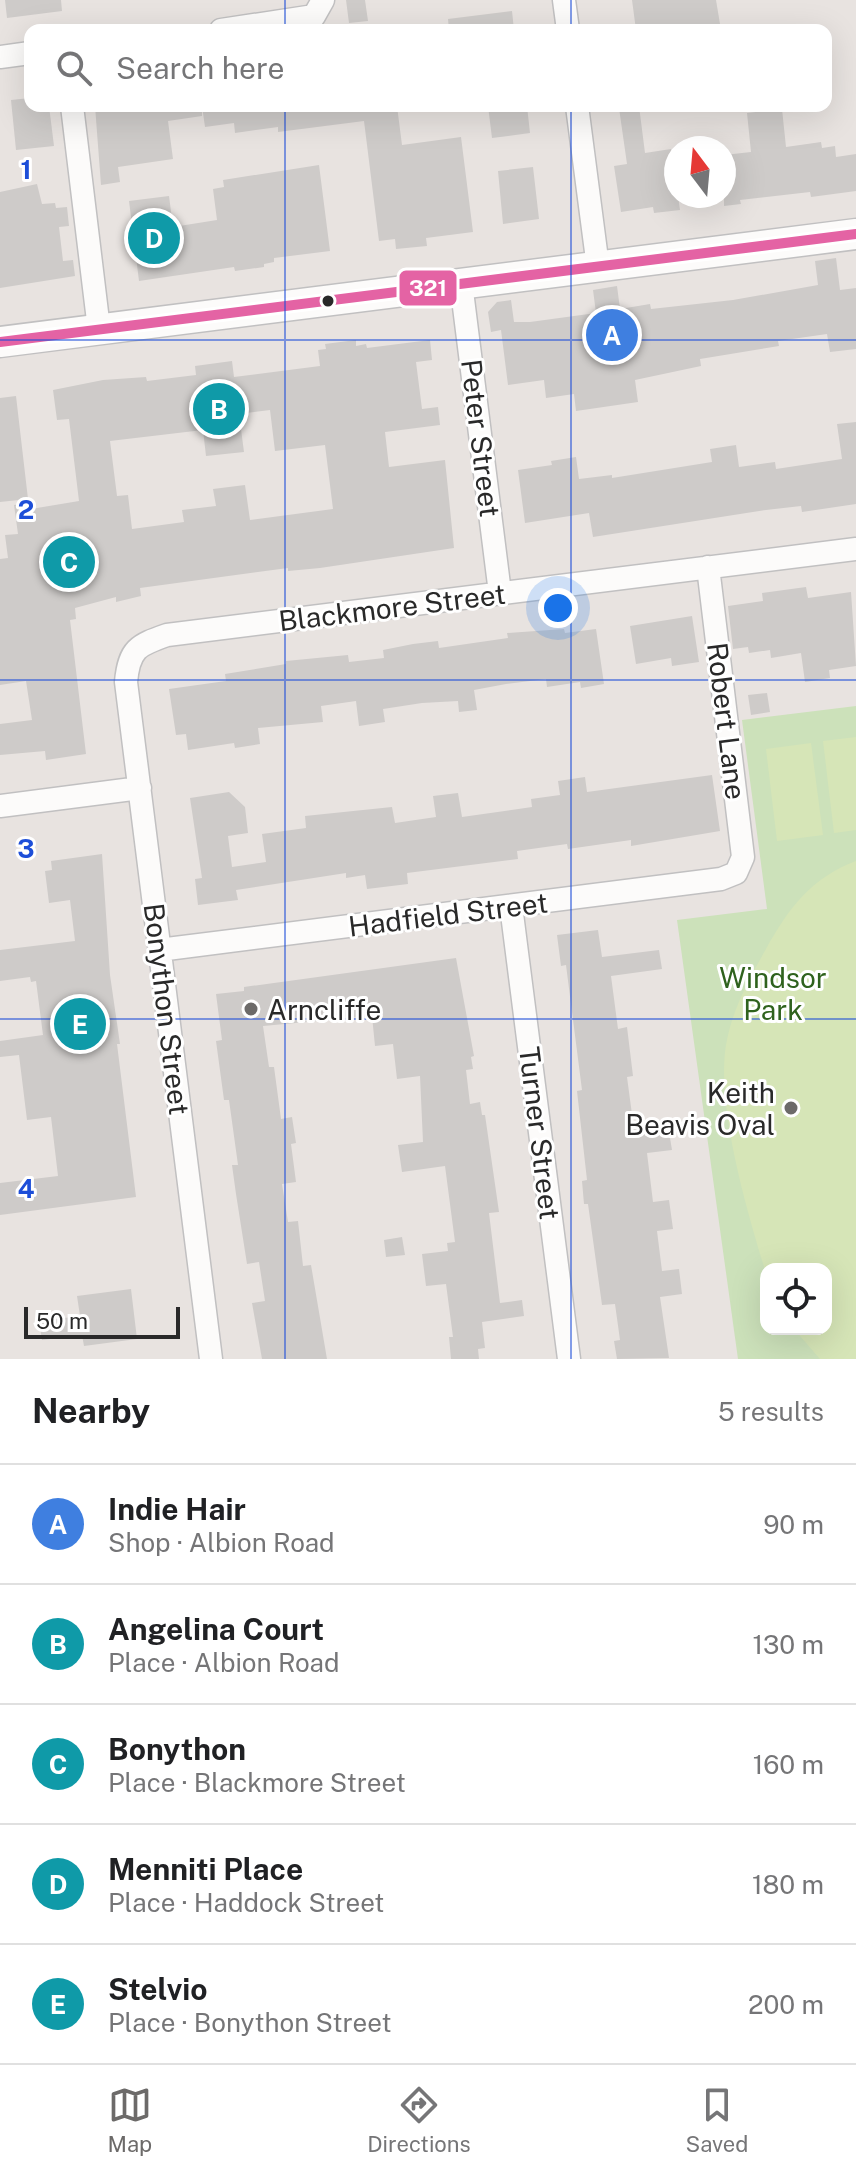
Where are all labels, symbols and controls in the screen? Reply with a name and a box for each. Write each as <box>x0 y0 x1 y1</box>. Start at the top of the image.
search box <box>24 24 832 112</box>
icon: search <box>52 46 96 90</box>
text: Search here <box>116 50 284 86</box>
north arrow <box>664 136 736 208</box>
text: 1 <box>20 154 32 185</box>
pin: D <box>128 208 180 268</box>
line badge: 321 <box>398 269 458 307</box>
text: 321 <box>409 275 447 301</box>
unlabelled marker <box>320 293 336 309</box>
pin: A <box>586 305 638 365</box>
street label: Peter Street <box>455 357 507 519</box>
pin: B <box>193 379 245 439</box>
text: 2 <box>18 494 34 525</box>
pin: C <box>43 532 95 592</box>
street label: Blackmore Street <box>277 577 507 637</box>
your location <box>538 588 578 628</box>
street label: Robert Lane <box>701 640 753 802</box>
text: 3 <box>17 833 35 864</box>
street label: Hadfield Street <box>346 885 550 943</box>
street label: Bonython Street <box>138 901 196 1117</box>
park label: Windsor Park <box>719 961 827 1026</box>
place label: Arncliffe <box>267 993 381 1026</box>
pin: E <box>54 994 106 1054</box>
marker: Arncliffe <box>242 1000 260 1018</box>
street label: Turner Street <box>513 1045 567 1221</box>
place label: Keith Beavis Oval <box>625 1076 775 1141</box>
marker: Keith Beavis Oval <box>782 1099 800 1117</box>
text: 4 <box>17 1173 35 1204</box>
map controls <box>760 1263 832 1335</box>
button: locate <box>760 1263 832 1335</box>
scale bar <box>24 1303 180 1339</box>
text: 50 m <box>36 1308 88 1334</box>
text: Nearby <box>32 1391 150 1431</box>
text: 5 results <box>718 1396 824 1427</box>
text: Indie Hair <box>108 1491 246 1527</box>
text: A <box>49 1509 67 1540</box>
text: 90 m <box>763 1509 824 1540</box>
text: Shop · Albion Road <box>108 1527 335 1558</box>
text: Angelina Court <box>108 1611 324 1647</box>
text: B <box>49 1629 67 1660</box>
text: 130 m <box>752 1629 824 1660</box>
text: Place · Albion Road <box>108 1647 339 1678</box>
text: Bonython <box>108 1731 246 1767</box>
text: C <box>49 1749 67 1780</box>
text: 160 m <box>753 1749 824 1780</box>
text: Place · Blackmore Street <box>108 1767 406 1798</box>
text: Menniti Place <box>108 1851 303 1887</box>
text: D <box>49 1869 67 1900</box>
text: 180 m <box>752 1869 824 1900</box>
text: Place · Haddock Street <box>108 1887 384 1918</box>
text: Stelvio <box>108 1971 208 2007</box>
text: E <box>50 1989 66 2020</box>
text: 200 m <box>748 1989 824 2020</box>
text: Place · Bonython Street <box>108 2007 392 2038</box>
tab: Map <box>108 2083 152 2157</box>
tab: Directions <box>367 2083 471 2157</box>
tab: Saved <box>686 2083 748 2157</box>

